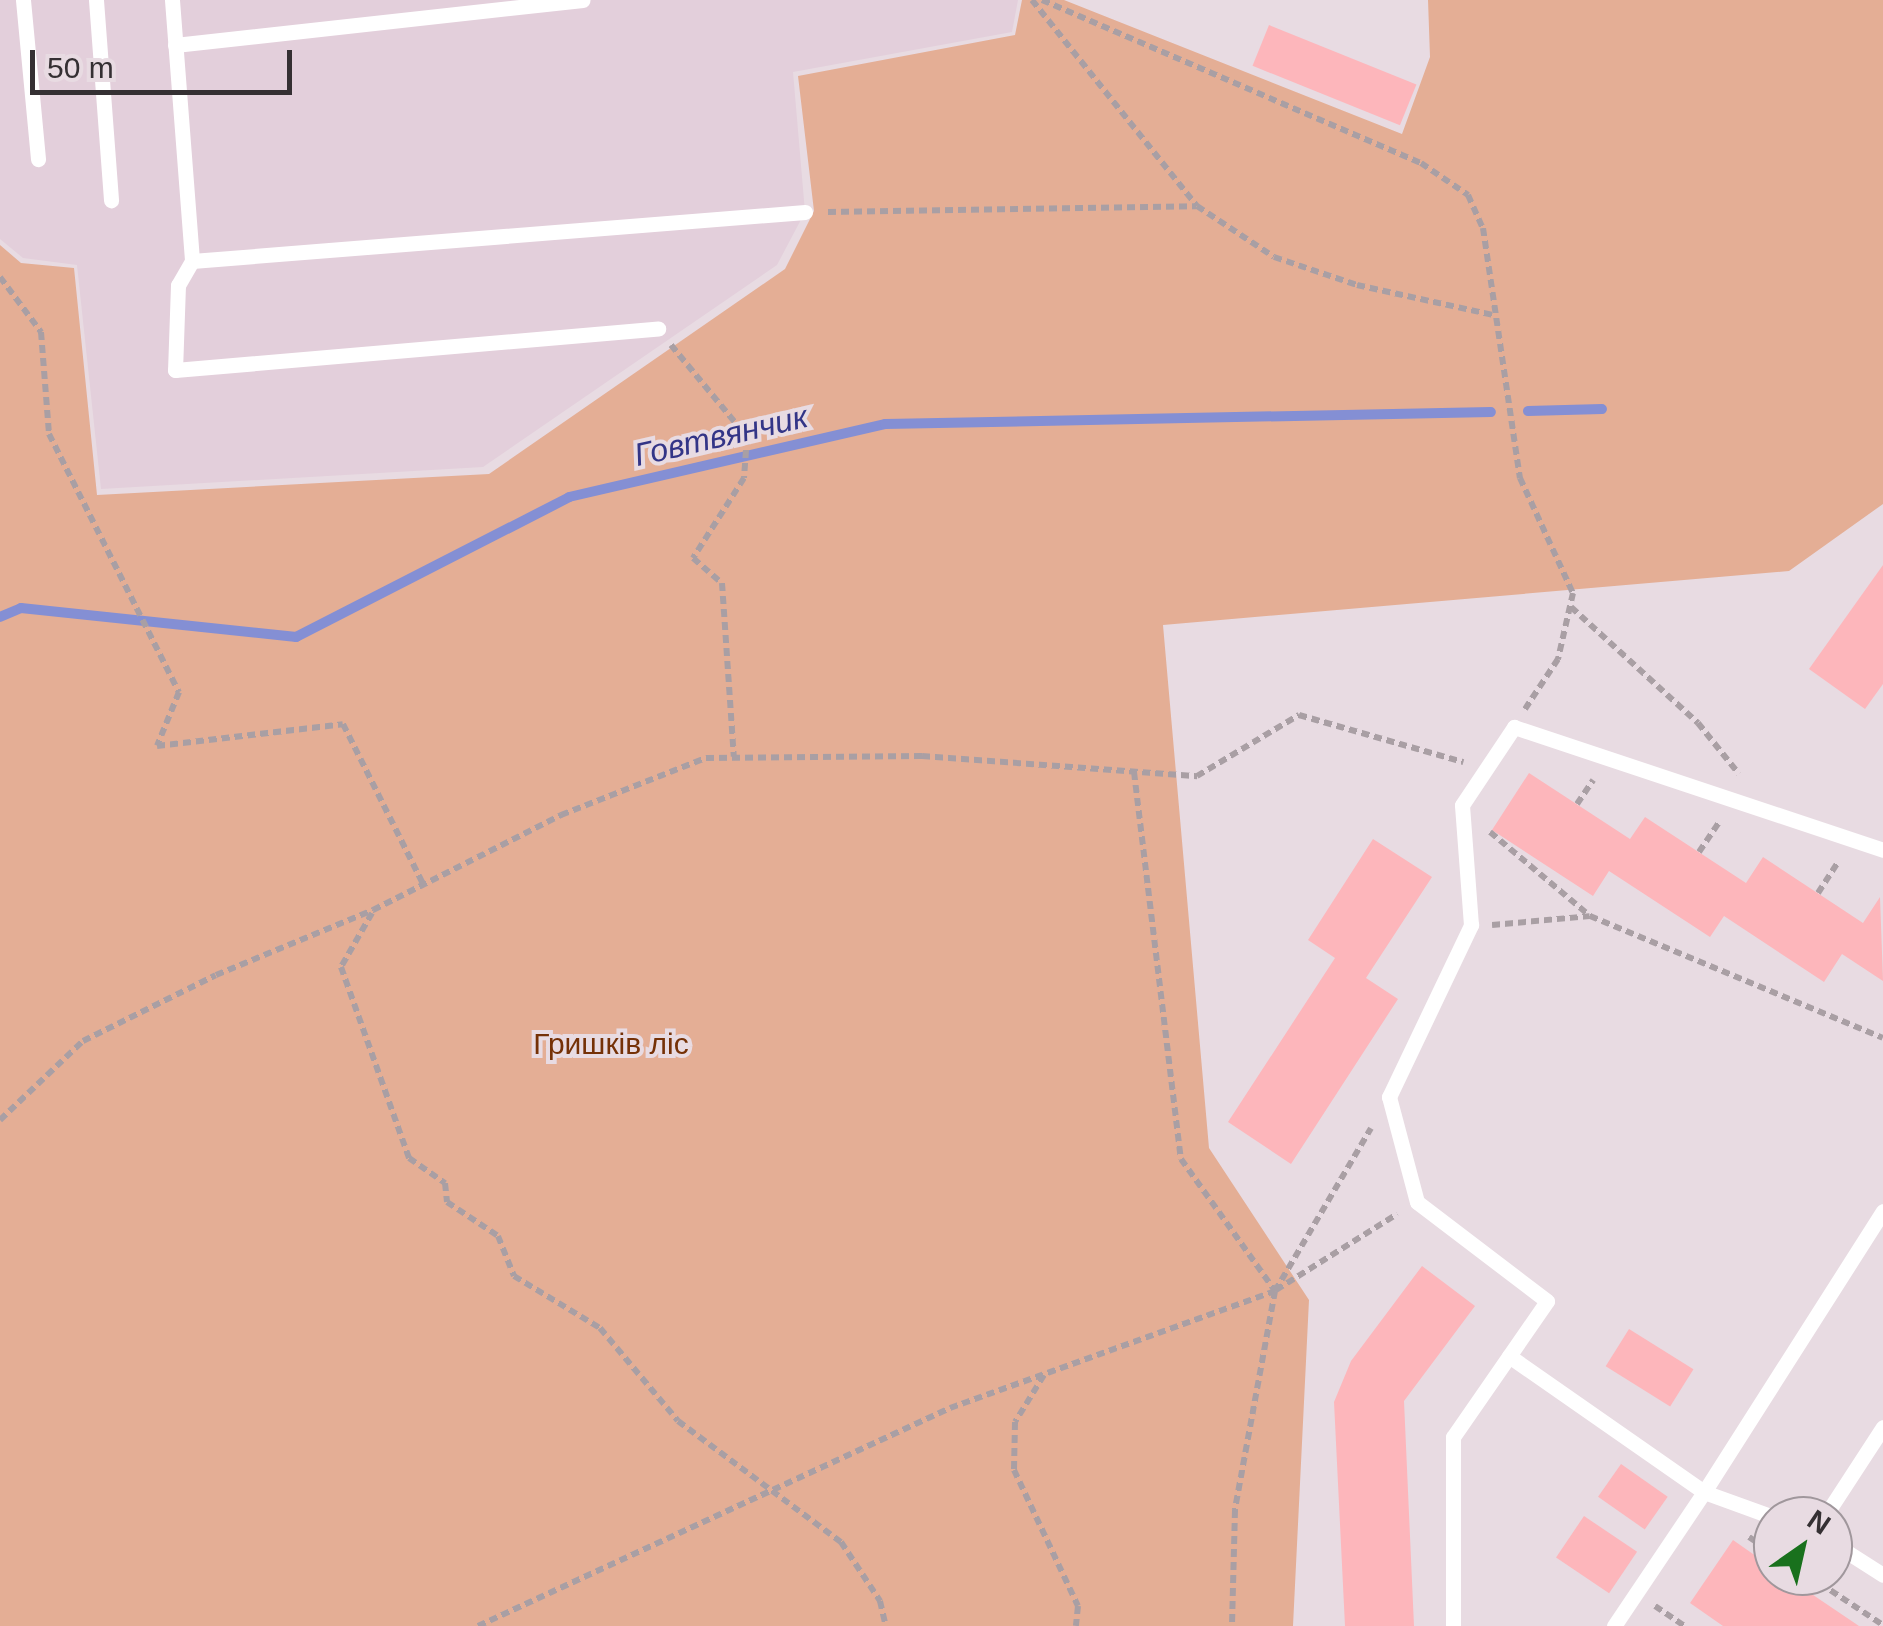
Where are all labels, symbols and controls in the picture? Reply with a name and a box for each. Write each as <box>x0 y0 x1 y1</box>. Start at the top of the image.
scale bar <box>35 30 298 92</box>
text: 50 m <box>47 51 114 84</box>
water label: Говтвянчик <box>631 397 811 475</box>
park label: Гришків ліс <box>533 1026 689 1062</box>
north arrow <box>1753 1496 1853 1596</box>
text: N <box>1802 1504 1836 1541</box>

